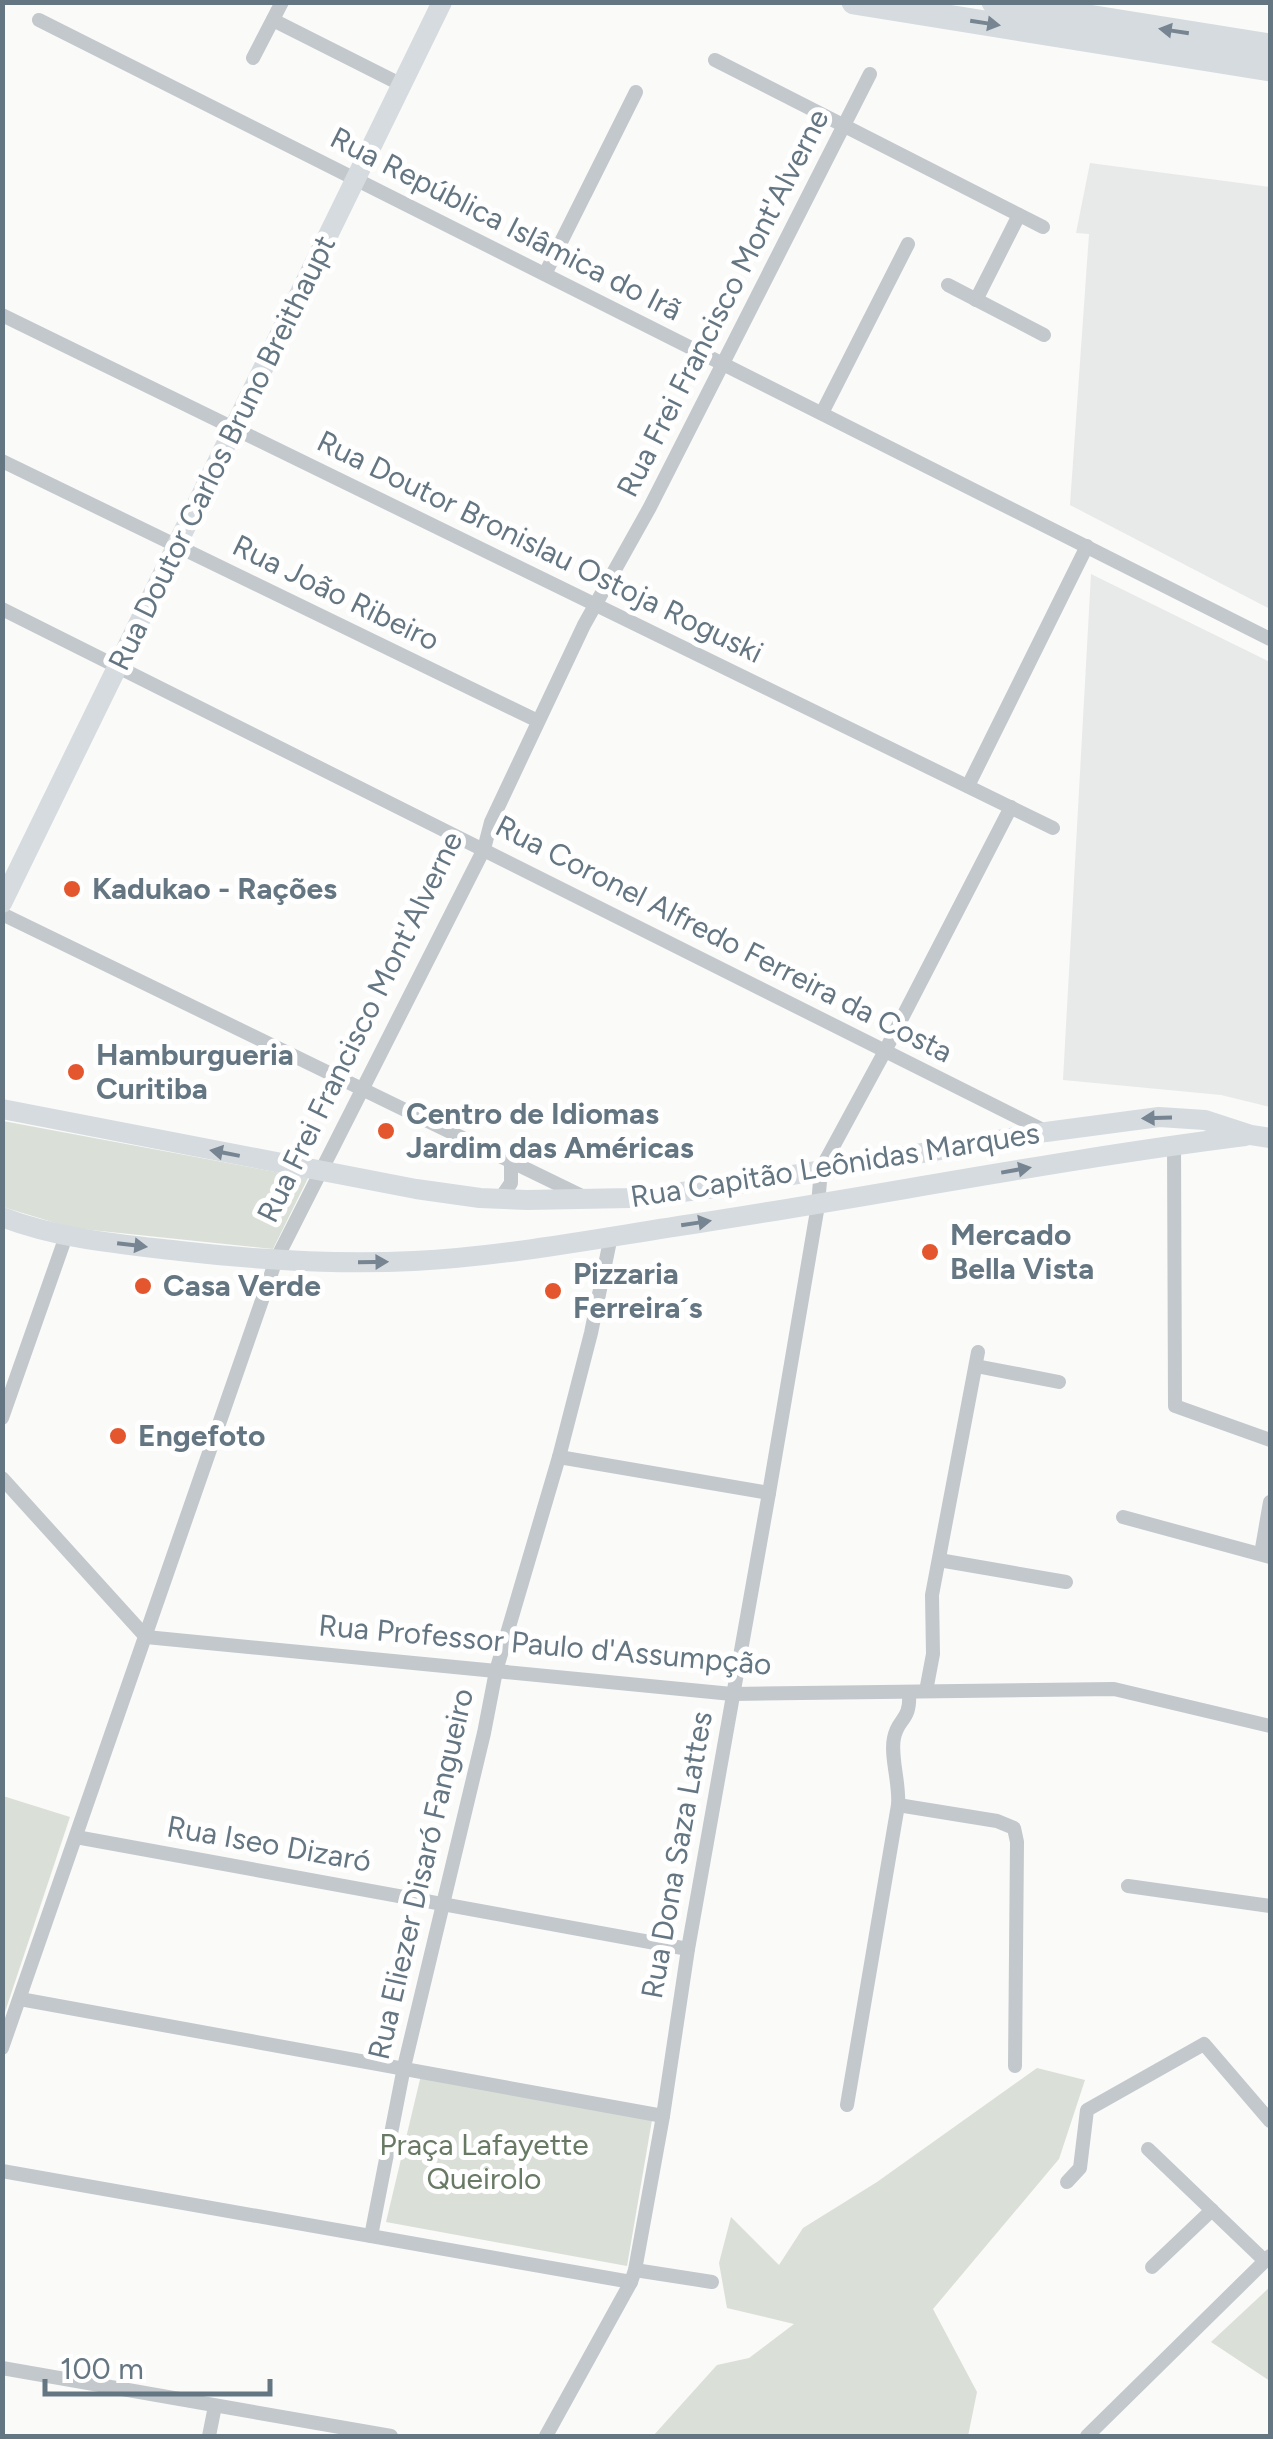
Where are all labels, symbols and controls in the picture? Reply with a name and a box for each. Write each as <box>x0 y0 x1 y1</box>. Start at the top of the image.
one-way arrow <box>969 16 1001 32</box>
one-way arrow <box>1158 23 1189 38</box>
street label: Rua Frei Francisco Mont'Alverne <box>608 103 837 503</box>
street label: Rua República Islâmica do Irã <box>324 119 688 328</box>
street label: Rua Doutor Carlos Bruno Breithaupt <box>100 229 343 676</box>
street label: Rua Doutor Bronislau Ostoja Roguski <box>311 422 769 671</box>
street label: Rua João Ribeiro <box>227 527 446 659</box>
street label: Rua Coronel Alfredo Ferreira da Costa <box>490 807 959 1070</box>
street label: Rua Frei Francisco Mont'Alverne <box>249 825 470 1228</box>
place label: Kadukao - Rações <box>92 870 337 907</box>
marker: Kadukao - Rações <box>61 878 83 900</box>
place label: Hamburgueria Curitiba <box>96 1036 294 1107</box>
marker: Hamburgueria Curitiba <box>65 1061 87 1083</box>
place label: Centro de Idiomas Jardim das Américas <box>406 1095 694 1166</box>
one-way arrow <box>1140 1111 1172 1127</box>
street label: Rua Capitão Leônidas Marques <box>628 1114 1042 1215</box>
marker: Centro de Idiomas Jardim das Américas <box>375 1120 397 1142</box>
one-way arrow <box>209 1145 240 1160</box>
one-way arrow <box>1001 1162 1033 1177</box>
one-way arrow <box>680 1215 712 1231</box>
place label: Mercado Bella Vista <box>950 1216 1094 1287</box>
one-way arrow <box>116 1237 148 1253</box>
marker: Mercado Bella Vista <box>919 1241 941 1263</box>
one-way arrow <box>358 1254 390 1270</box>
place label: Pizzaria Ferreira´s <box>573 1255 702 1326</box>
place label: Casa Verde <box>163 1267 321 1304</box>
marker: Casa Verde <box>132 1275 154 1297</box>
marker: Pizzaria Ferreira´s <box>542 1280 564 1302</box>
place label: Engefoto <box>138 1417 265 1454</box>
marker: Engefoto <box>107 1425 129 1447</box>
street label: Rua Professor Paulo d'Assumpção <box>317 1606 773 1683</box>
street label: Rua Eliezer Disaró Fangueiro <box>360 1685 481 2063</box>
street label: Rua Dona Saza Lattes <box>633 1709 720 2001</box>
street label: Rua Iseo Dizaró <box>164 1807 374 1880</box>
park label: Praça Lafayette Queirolo <box>379 2126 589 2197</box>
scale bar <box>45 2334 270 2396</box>
text: 100 m <box>60 2350 144 2387</box>

